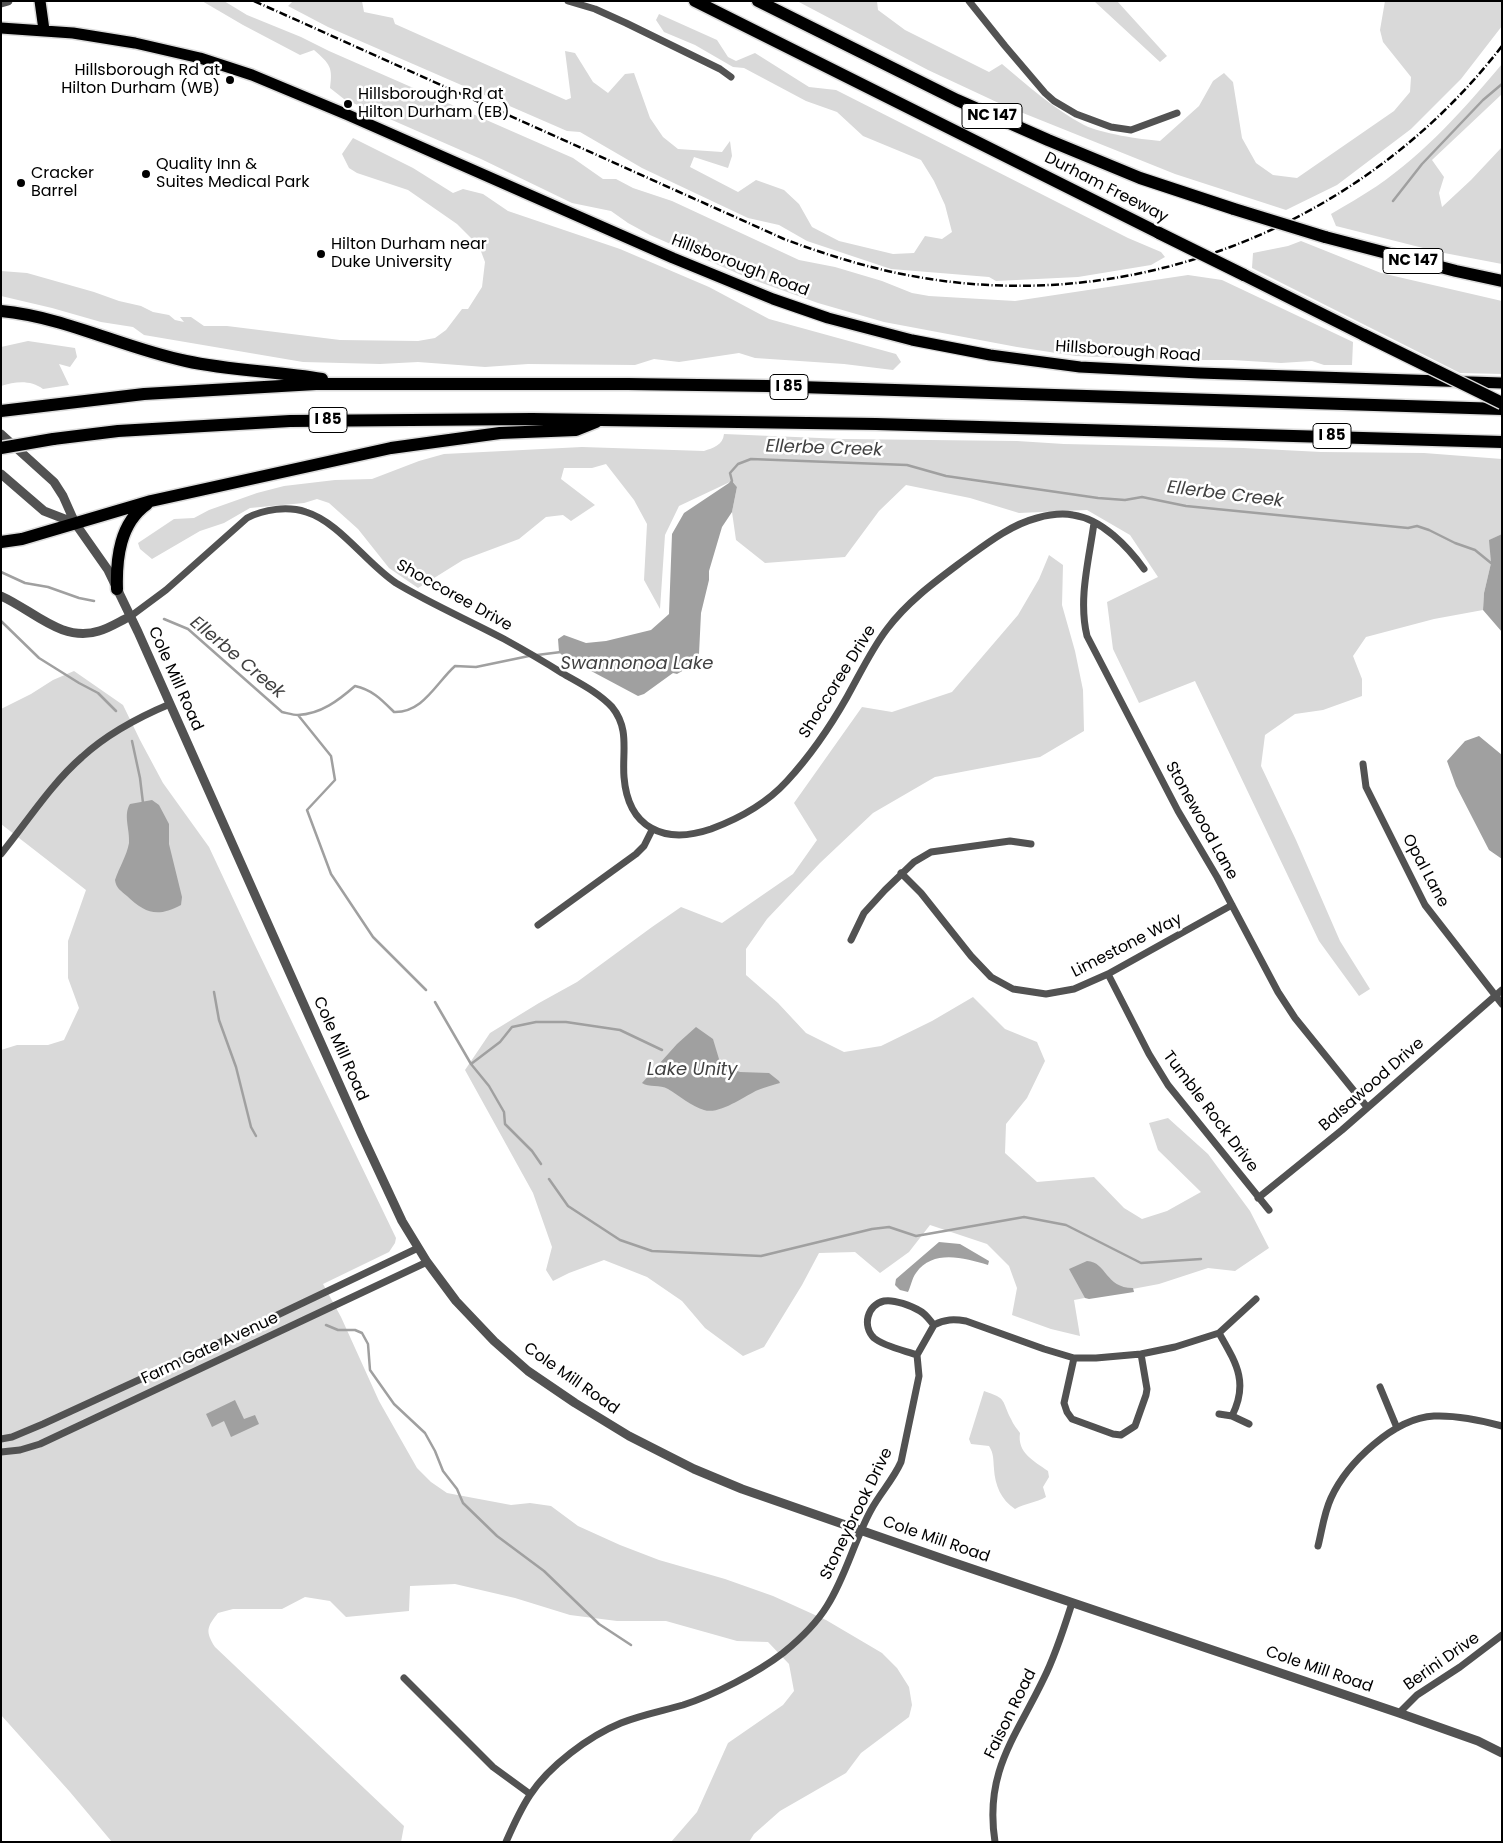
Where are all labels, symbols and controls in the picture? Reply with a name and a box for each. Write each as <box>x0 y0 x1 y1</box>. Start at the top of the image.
place label: Hillsborough Rd at Hilton Durham (WB) <box>61 61 220 99</box>
marker: Hillsborough Rd at Hilton Durham (WB) <box>224 74 236 86</box>
place label: Hillsborough Rd at Hilton Durham (EB) <box>358 85 509 123</box>
marker: Hillsborough Rd at Hilton Durham (EB) <box>342 98 354 110</box>
road number: NC 147 <box>962 104 1022 128</box>
street label: Durham Freeway <box>1041 149 1171 227</box>
place label: Quality Inn & Suites Medical Park <box>156 155 309 193</box>
place label: Cracker Barrel <box>31 164 94 202</box>
marker: Quality Inn & Suites Medical Park <box>140 168 152 180</box>
marker: Cracker Barrel <box>15 177 27 189</box>
street label: Hillsborough Road <box>669 231 811 301</box>
place label: Hilton Durham near Duke University <box>331 235 487 273</box>
marker: Hilton Durham near Duke University <box>315 248 327 260</box>
road number: NC 147 <box>1383 248 1443 274</box>
street label: Hillsborough Road <box>1055 337 1201 367</box>
road number: I 85 <box>770 374 808 400</box>
road number: I 85 <box>309 408 347 432</box>
road number: I 85 <box>1313 424 1351 448</box>
water label: Ellerbe Creek <box>765 436 883 462</box>
water label: Ellerbe Creek <box>1166 477 1284 513</box>
street label: Shoccoree Drive <box>393 556 515 636</box>
water label: Ellerbe Creek <box>185 612 289 704</box>
street label: Shoccoree Drive <box>795 622 881 742</box>
street label: Cole Mill Road <box>143 624 207 734</box>
water label: Swannonoa Lake <box>561 653 713 675</box>
street label: Stonewood Lane <box>1161 759 1241 883</box>
street label: Opal Lane <box>1398 831 1452 911</box>
street label: Limestone Way <box>1068 910 1186 982</box>
street label: Cole Mill Road <box>308 994 372 1104</box>
street label: Balsawood Drive <box>1316 1034 1428 1136</box>
street label: Tumble Rock Drive <box>1158 1048 1262 1176</box>
water label: Lake Unity <box>647 1059 737 1081</box>
street label: Farm Gate Avenue <box>138 1309 282 1389</box>
street label: Cole Mill Road <box>520 1339 622 1419</box>
street label: Stoneybrook Drive <box>817 1445 897 1583</box>
street label: Cole Mill Road <box>880 1513 992 1567</box>
street label: Berini Drive <box>1400 1629 1484 1695</box>
street label: Cole Mill Road <box>1263 1643 1375 1697</box>
street label: Faison Road <box>981 1666 1041 1762</box>

